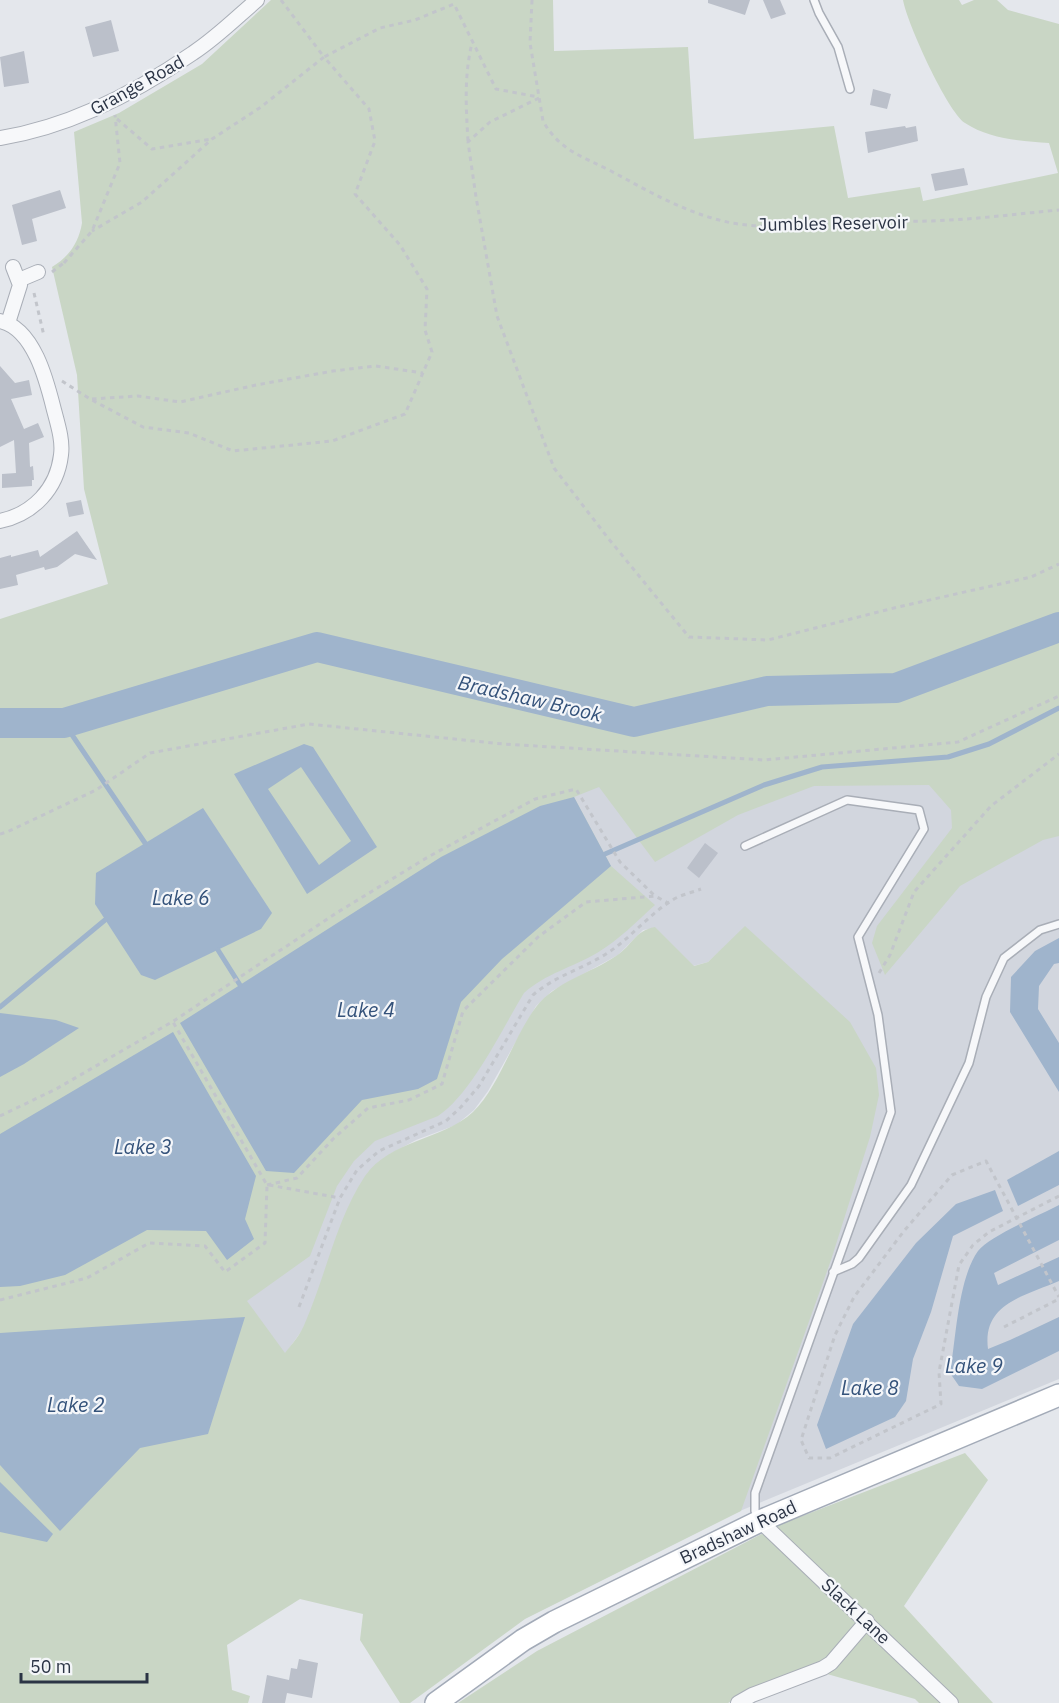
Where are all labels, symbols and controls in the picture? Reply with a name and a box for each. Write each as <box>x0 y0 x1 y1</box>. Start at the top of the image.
street label: Grange Road <box>86 50 188 120</box>
street label: Jumbles Reservoir <box>758 210 908 236</box>
water label: Bradshaw Brook <box>455 668 605 728</box>
water label: Lake 6 <box>152 884 210 911</box>
water label: Lake 4 <box>337 996 395 1023</box>
water label: Lake 3 <box>114 1133 172 1160</box>
water label: Lake 9 <box>945 1352 1003 1379</box>
water label: Lake 8 <box>841 1374 899 1401</box>
water label: Lake 2 <box>47 1391 105 1418</box>
street label: Bradshaw Road <box>676 1495 800 1569</box>
street label: Slack Lane <box>817 1573 896 1649</box>
scale bar <box>21 1646 147 1684</box>
text: 50 m <box>30 1655 72 1678</box>

